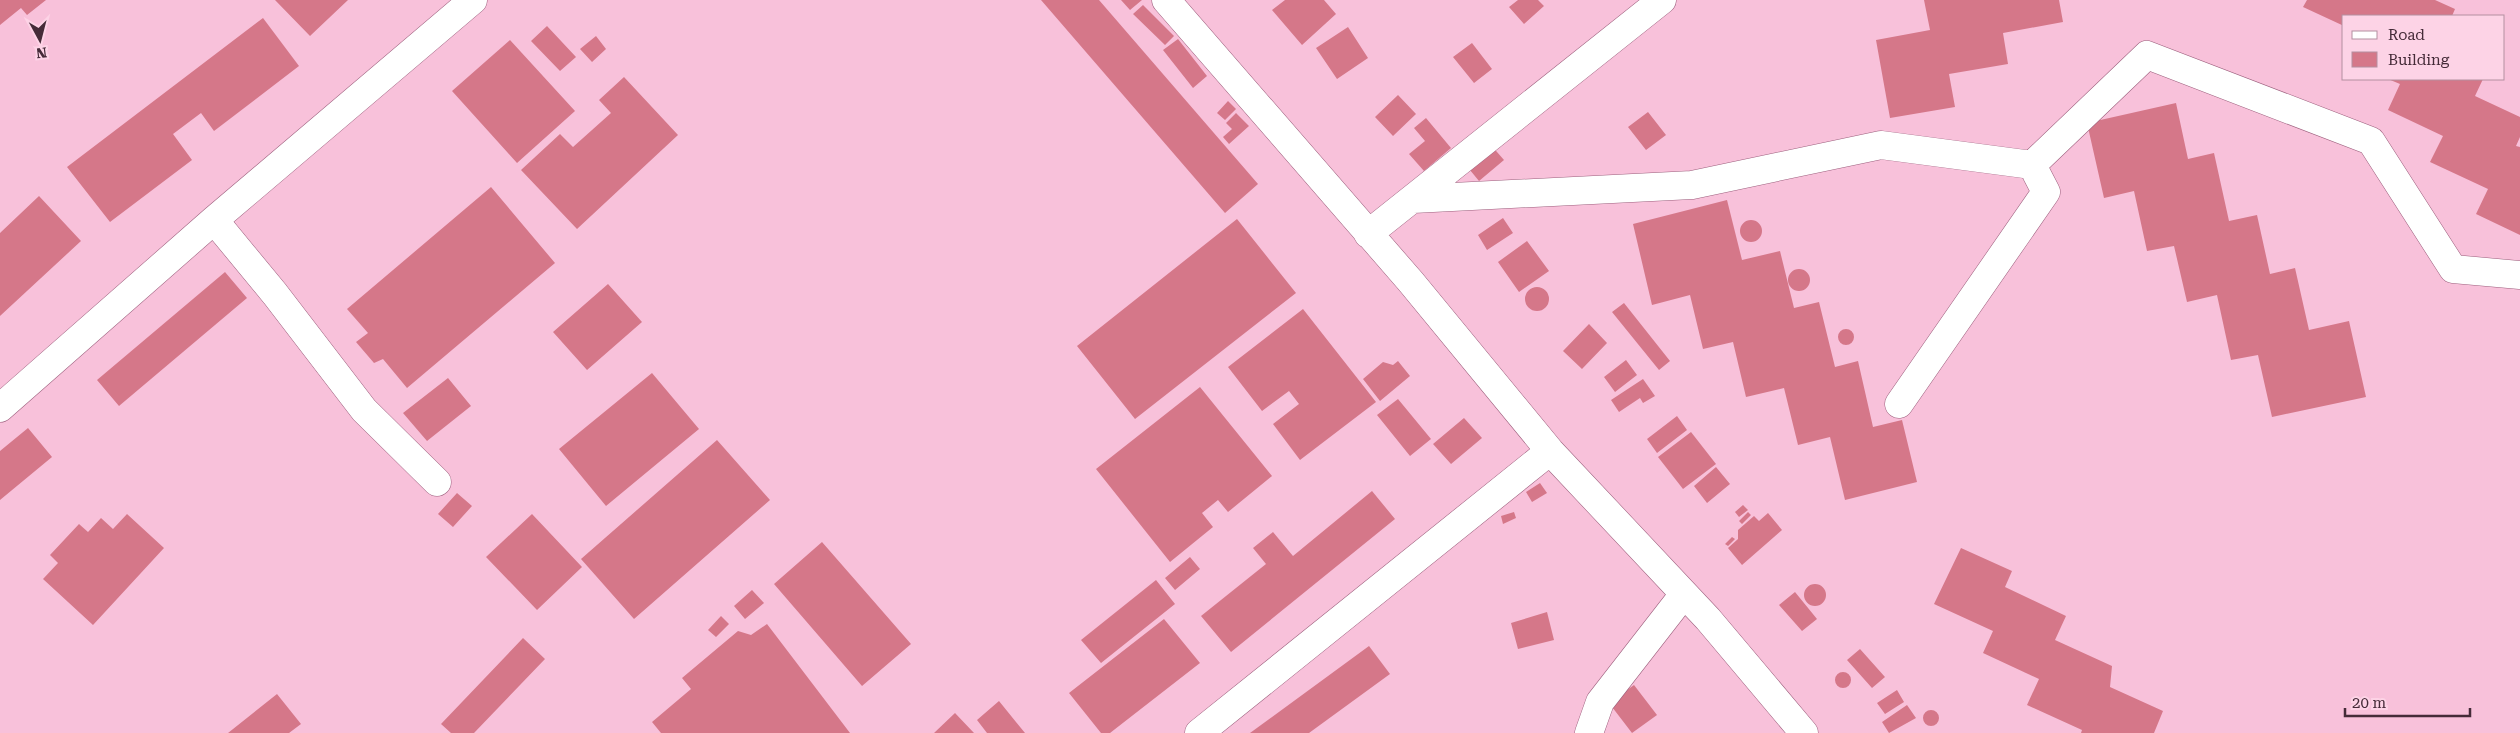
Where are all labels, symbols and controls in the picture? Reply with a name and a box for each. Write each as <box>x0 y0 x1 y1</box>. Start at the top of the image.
north arrow <box>15 15 65 65</box>
legend <box>2342 15 2505 80</box>
text: Road <box>2388 26 2425 44</box>
text: N <box>35 44 48 62</box>
text: Building <box>2388 51 2450 69</box>
scale bar <box>2345 686 2470 718</box>
text: 20 m <box>2352 694 2387 712</box>

